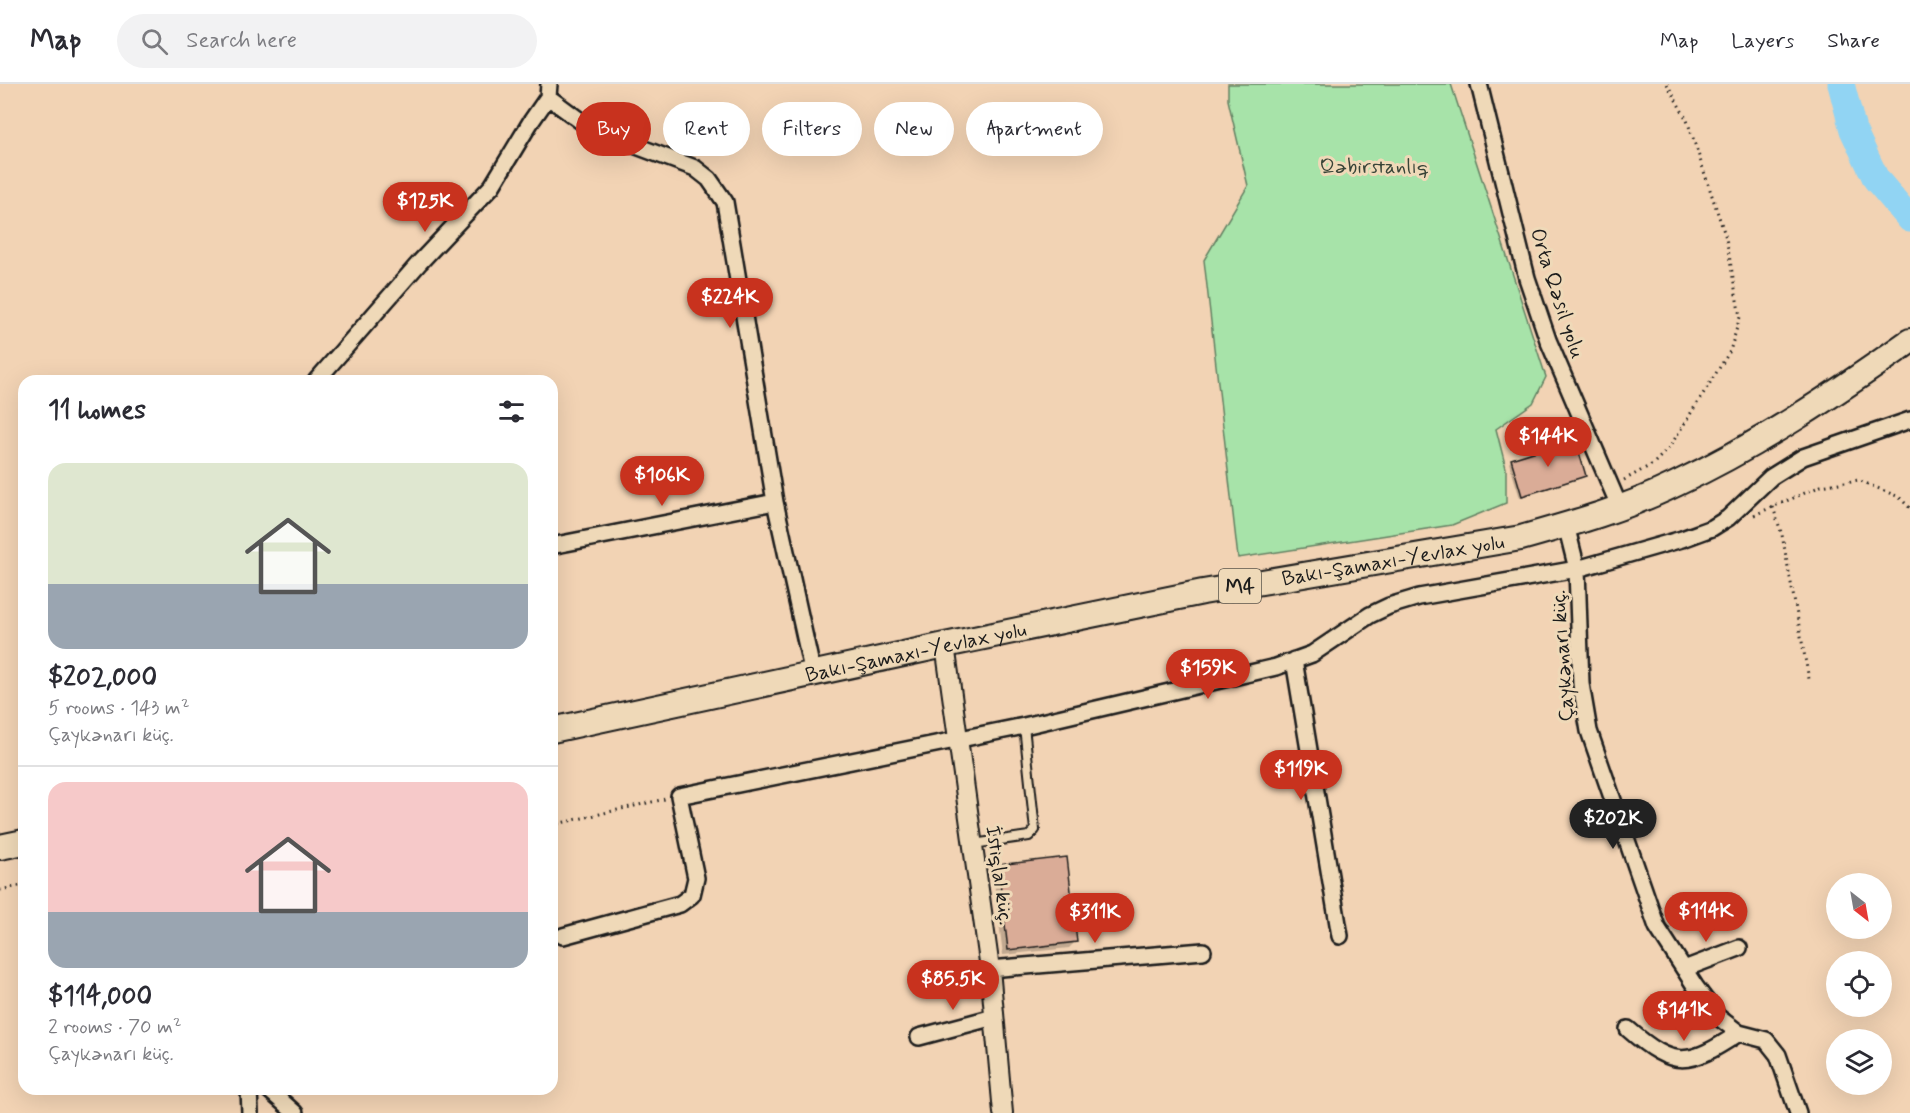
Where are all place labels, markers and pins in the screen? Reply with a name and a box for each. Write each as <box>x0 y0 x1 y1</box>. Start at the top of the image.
pin: $125K <box>383 182 467 233</box>
pin: $224K <box>688 278 772 329</box>
pin: $144K <box>1506 417 1590 468</box>
pin: $106K <box>620 456 704 507</box>
pin: $159K <box>1166 649 1250 700</box>
pin: $119K <box>1259 750 1343 801</box>
pin: $202K <box>1571 799 1655 850</box>
pin: $114K <box>1664 892 1748 943</box>
pin: $311K <box>1053 893 1137 944</box>
pin: $85.5K <box>904 960 1002 1011</box>
pin: $141K <box>1642 991 1726 1042</box>

